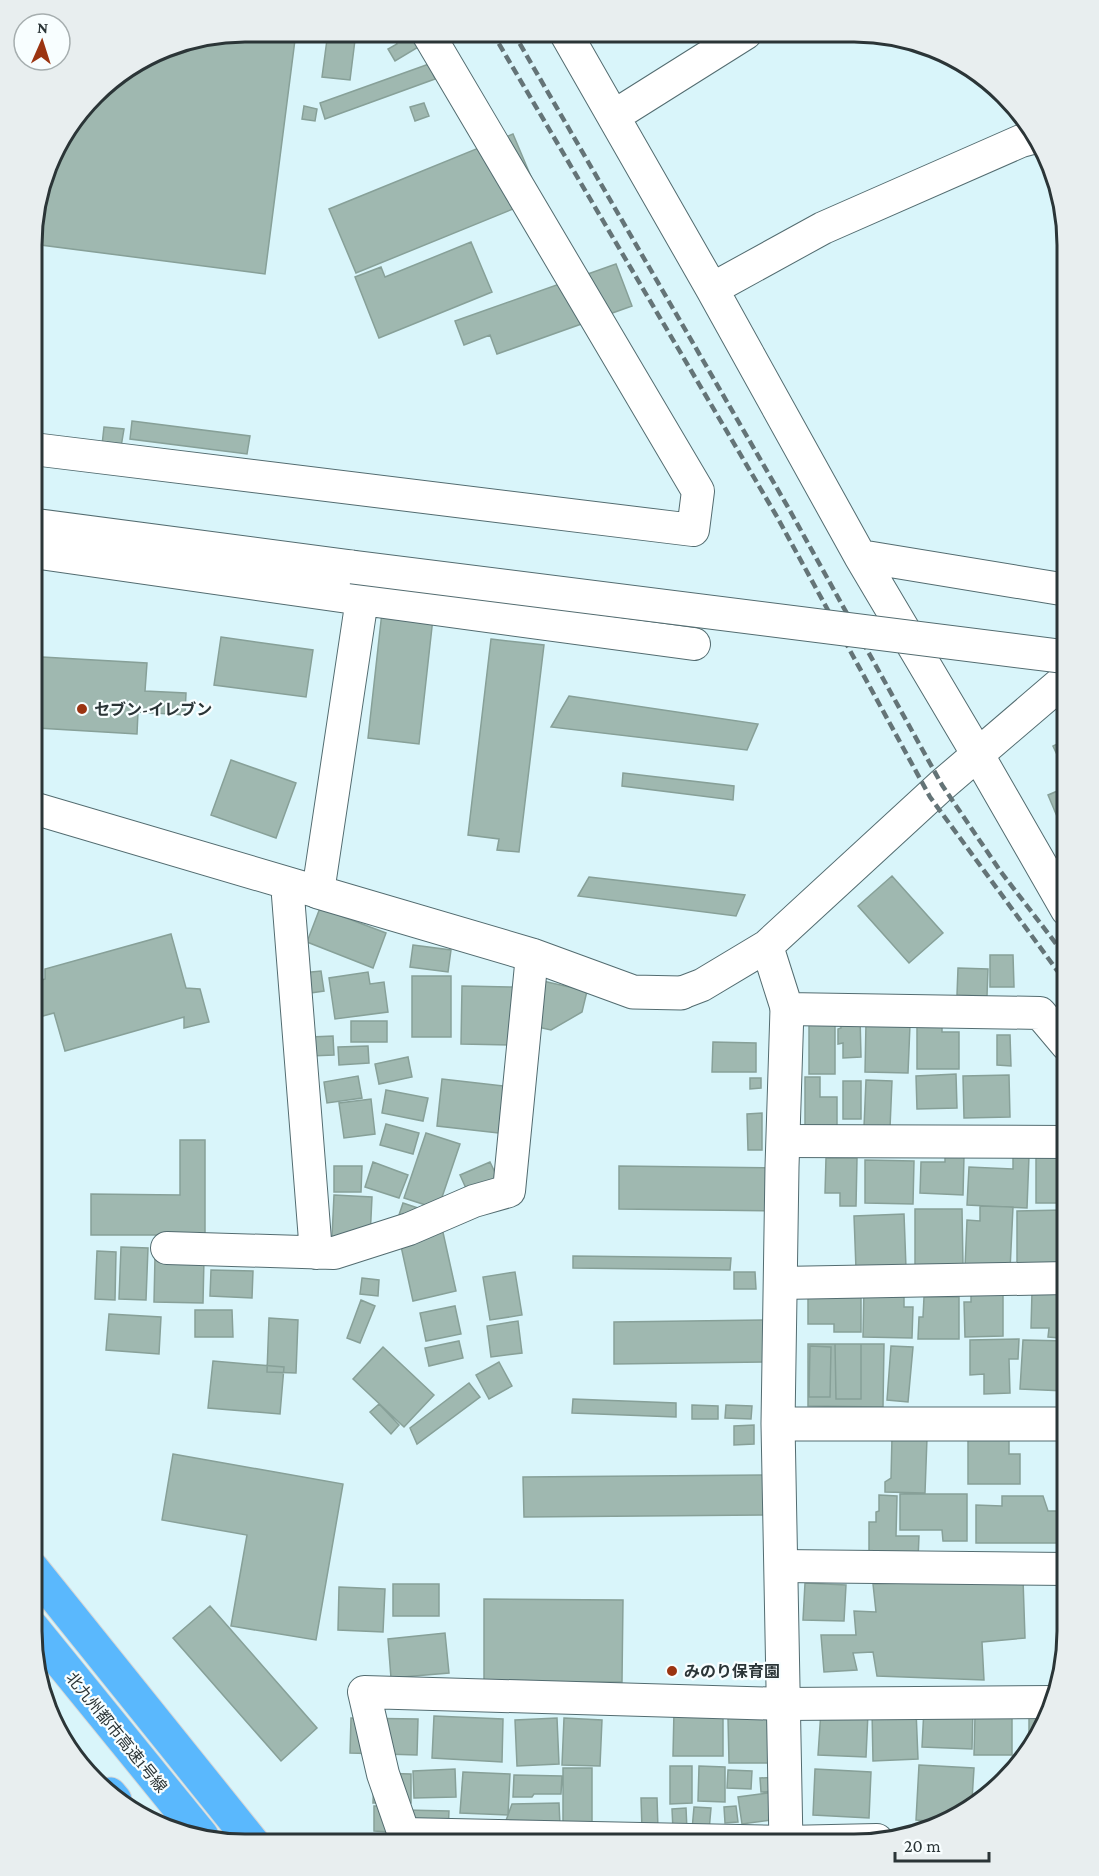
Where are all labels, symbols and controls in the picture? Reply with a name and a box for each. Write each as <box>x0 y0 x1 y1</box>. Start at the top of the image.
north arrow <box>12 12 72 72</box>
text: N <box>37 19 49 36</box>
place label: セブン-イレブン <box>94 701 212 718</box>
marker: セブン-イレブン <box>75 702 89 716</box>
place label: みのり保育園 <box>684 1663 780 1680</box>
marker: みのり保育園 <box>665 1664 679 1678</box>
street label: 北九州都市高速1号線 <box>63 1669 170 1796</box>
scale bar <box>895 1825 990 1863</box>
text: 20 m <box>904 1836 941 1856</box>

